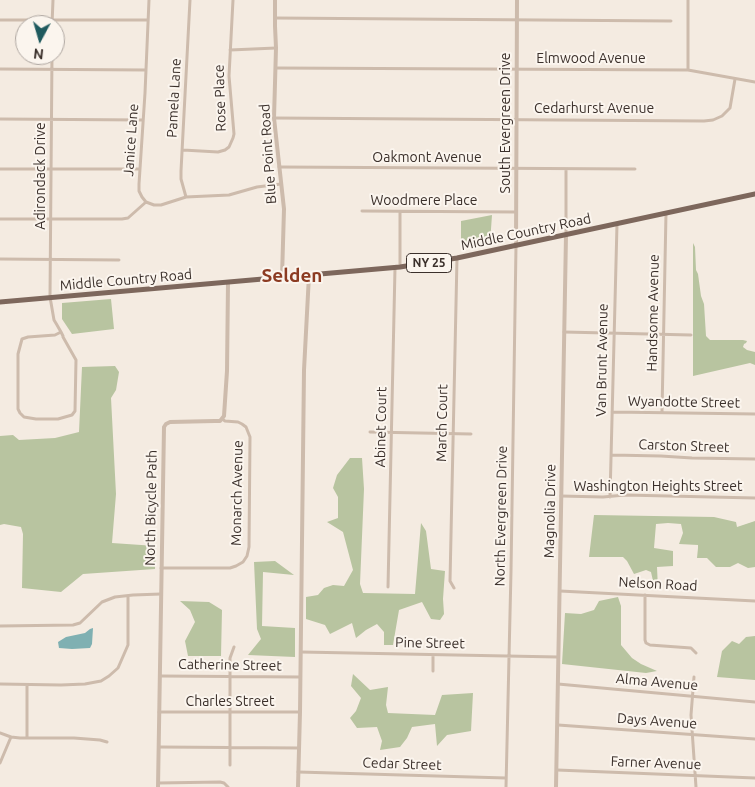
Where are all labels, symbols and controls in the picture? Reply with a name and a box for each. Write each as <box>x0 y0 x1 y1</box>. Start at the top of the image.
north arrow <box>15 15 65 65</box>
text: N <box>33 45 45 62</box>
street label: Elmwood Avenue <box>536 50 646 66</box>
street label: South Evergreen Drive <box>497 53 513 193</box>
street label: Pamela Lane <box>164 58 184 138</box>
street label: Rose Place <box>210 64 230 132</box>
street label: Cedarhurst Avenue <box>534 100 654 116</box>
street label: Janice Lane <box>120 103 142 177</box>
street label: Blue Point Road <box>256 103 280 205</box>
street label: Adirondack Drive <box>32 122 48 230</box>
street label: Oakmont Avenue <box>372 149 482 165</box>
street label: Woodmere Place <box>371 192 477 208</box>
street label: Middle Country Road <box>459 210 593 254</box>
road number: NY 25 <box>406 254 452 272</box>
street label: Handsome Avenue <box>644 254 662 372</box>
district label: Selden <box>262 265 322 287</box>
street label: Middle Country Road <box>59 266 193 294</box>
street label: Van Brunt Avenue <box>593 303 611 417</box>
street label: March Court <box>433 384 451 462</box>
street label: Abinet Court <box>372 387 390 467</box>
street label: Wyandotte Street <box>628 393 740 411</box>
street label: Carston Street <box>638 436 730 456</box>
street label: Monarch Avenue <box>228 440 246 546</box>
street label: North Evergreen Drive <box>491 445 511 587</box>
street label: North Bicycle Path <box>142 450 160 566</box>
street label: Magnolia Drive <box>541 464 559 558</box>
street label: Washington Heights Street <box>573 478 743 494</box>
street label: Nelson Road <box>618 574 698 594</box>
street label: Pine Street <box>395 634 465 652</box>
street label: Catherine Street <box>178 656 282 674</box>
street label: Alma Avenue <box>615 670 699 694</box>
street label: Charles Street <box>186 693 274 709</box>
street label: Days Avenue <box>616 710 698 732</box>
street label: Farner Avenue <box>610 753 702 773</box>
street label: Cedar Street <box>362 754 442 774</box>

